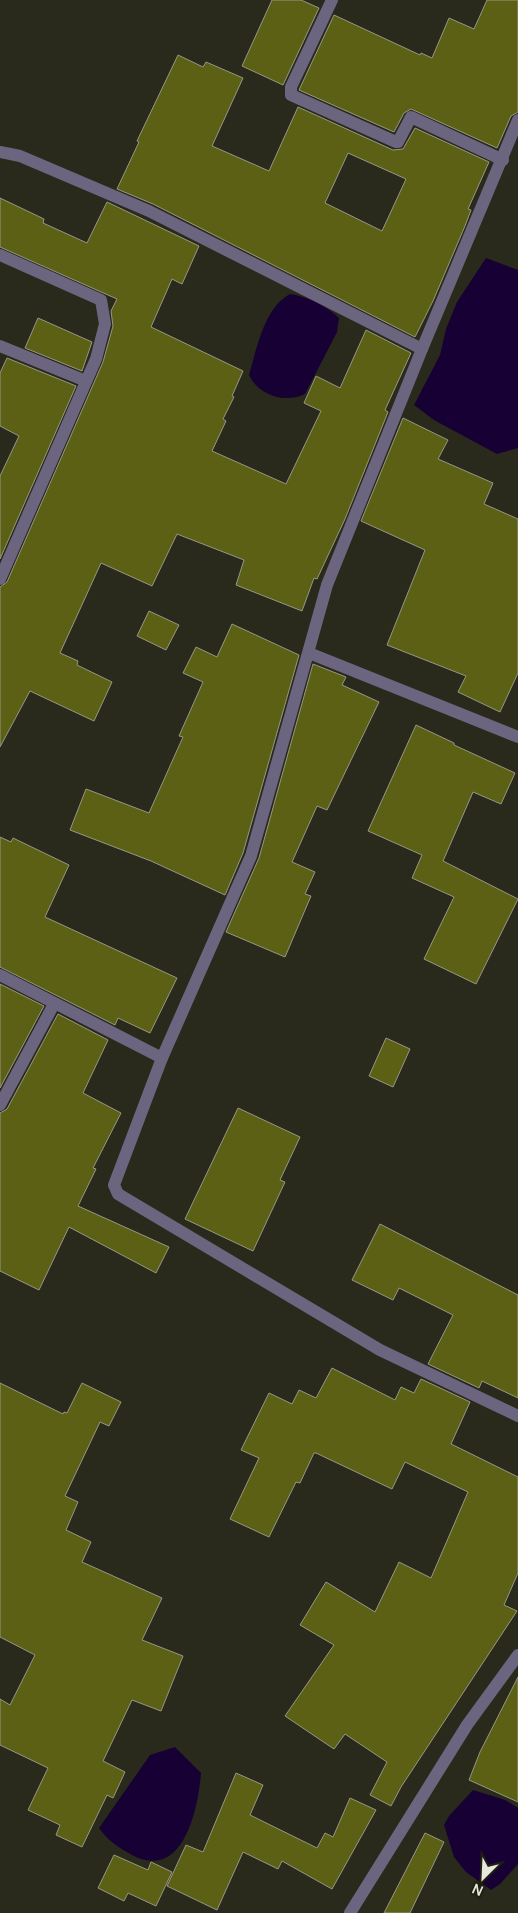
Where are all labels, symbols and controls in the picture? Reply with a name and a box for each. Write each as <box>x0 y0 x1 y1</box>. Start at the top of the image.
north arrow <box>458 1853 508 1903</box>
text: N <box>469 1880 486 1901</box>

